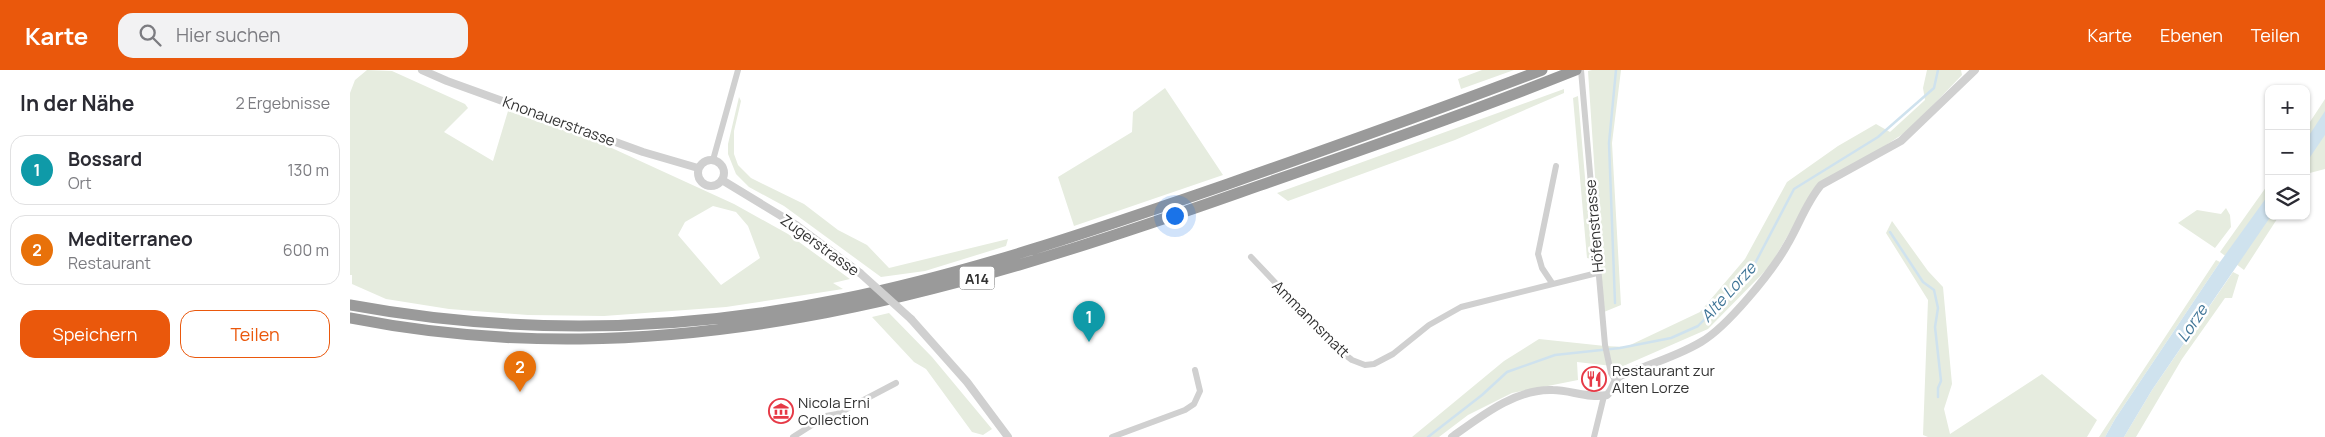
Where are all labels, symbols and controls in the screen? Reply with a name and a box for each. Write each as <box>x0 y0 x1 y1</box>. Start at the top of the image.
search box <box>118 13 468 58</box>
text: Karte <box>25 19 88 52</box>
icon: search <box>136 21 164 49</box>
text: Hier suchen <box>176 22 280 48</box>
text: Karte <box>2088 23 2132 47</box>
text: Ebenen <box>2160 23 2223 47</box>
text: Teilen <box>2251 23 2300 47</box>
map controls <box>2265 85 2310 220</box>
button: + <box>2265 85 2310 130</box>
text: In der Nähe <box>20 89 134 117</box>
street label: Knonauerstrasse <box>500 91 618 151</box>
text: 2 Ergebnisse <box>235 92 330 114</box>
button: − <box>2265 130 2310 175</box>
text: Bossard <box>68 146 142 172</box>
text: 1 <box>33 159 41 181</box>
text: 130 m <box>287 159 329 181</box>
text: Ort <box>68 172 92 194</box>
button: layers <box>2265 175 2310 220</box>
street label: Höfenstrasse <box>1579 178 1609 273</box>
your location <box>1162 203 1188 229</box>
street label: Zugerstrasse <box>776 209 864 281</box>
text: Mediterraneo <box>68 226 193 252</box>
text: 2 <box>32 239 42 261</box>
text: 600 m <box>283 239 329 261</box>
text: Restaurant <box>68 252 151 274</box>
water label: Alte Lorze <box>1695 256 1762 327</box>
road number: A14 <box>960 267 994 290</box>
street label: Ammannsmatt <box>1268 276 1354 362</box>
water label: Lorze <box>2172 299 2213 346</box>
pin: 1 <box>1073 301 1105 342</box>
button: Speichern <box>20 310 170 358</box>
button: Teilen <box>180 310 330 358</box>
pin: 2 <box>504 351 536 392</box>
place label: Restaurant zur Alten Lorze <box>1612 360 1716 398</box>
restaurant icon: Restaurant zur Alten Lorze <box>1581 366 1607 392</box>
place label: Nicola Erni Collection <box>798 392 870 430</box>
museum icon: Nicola Erni Collection <box>768 398 794 424</box>

